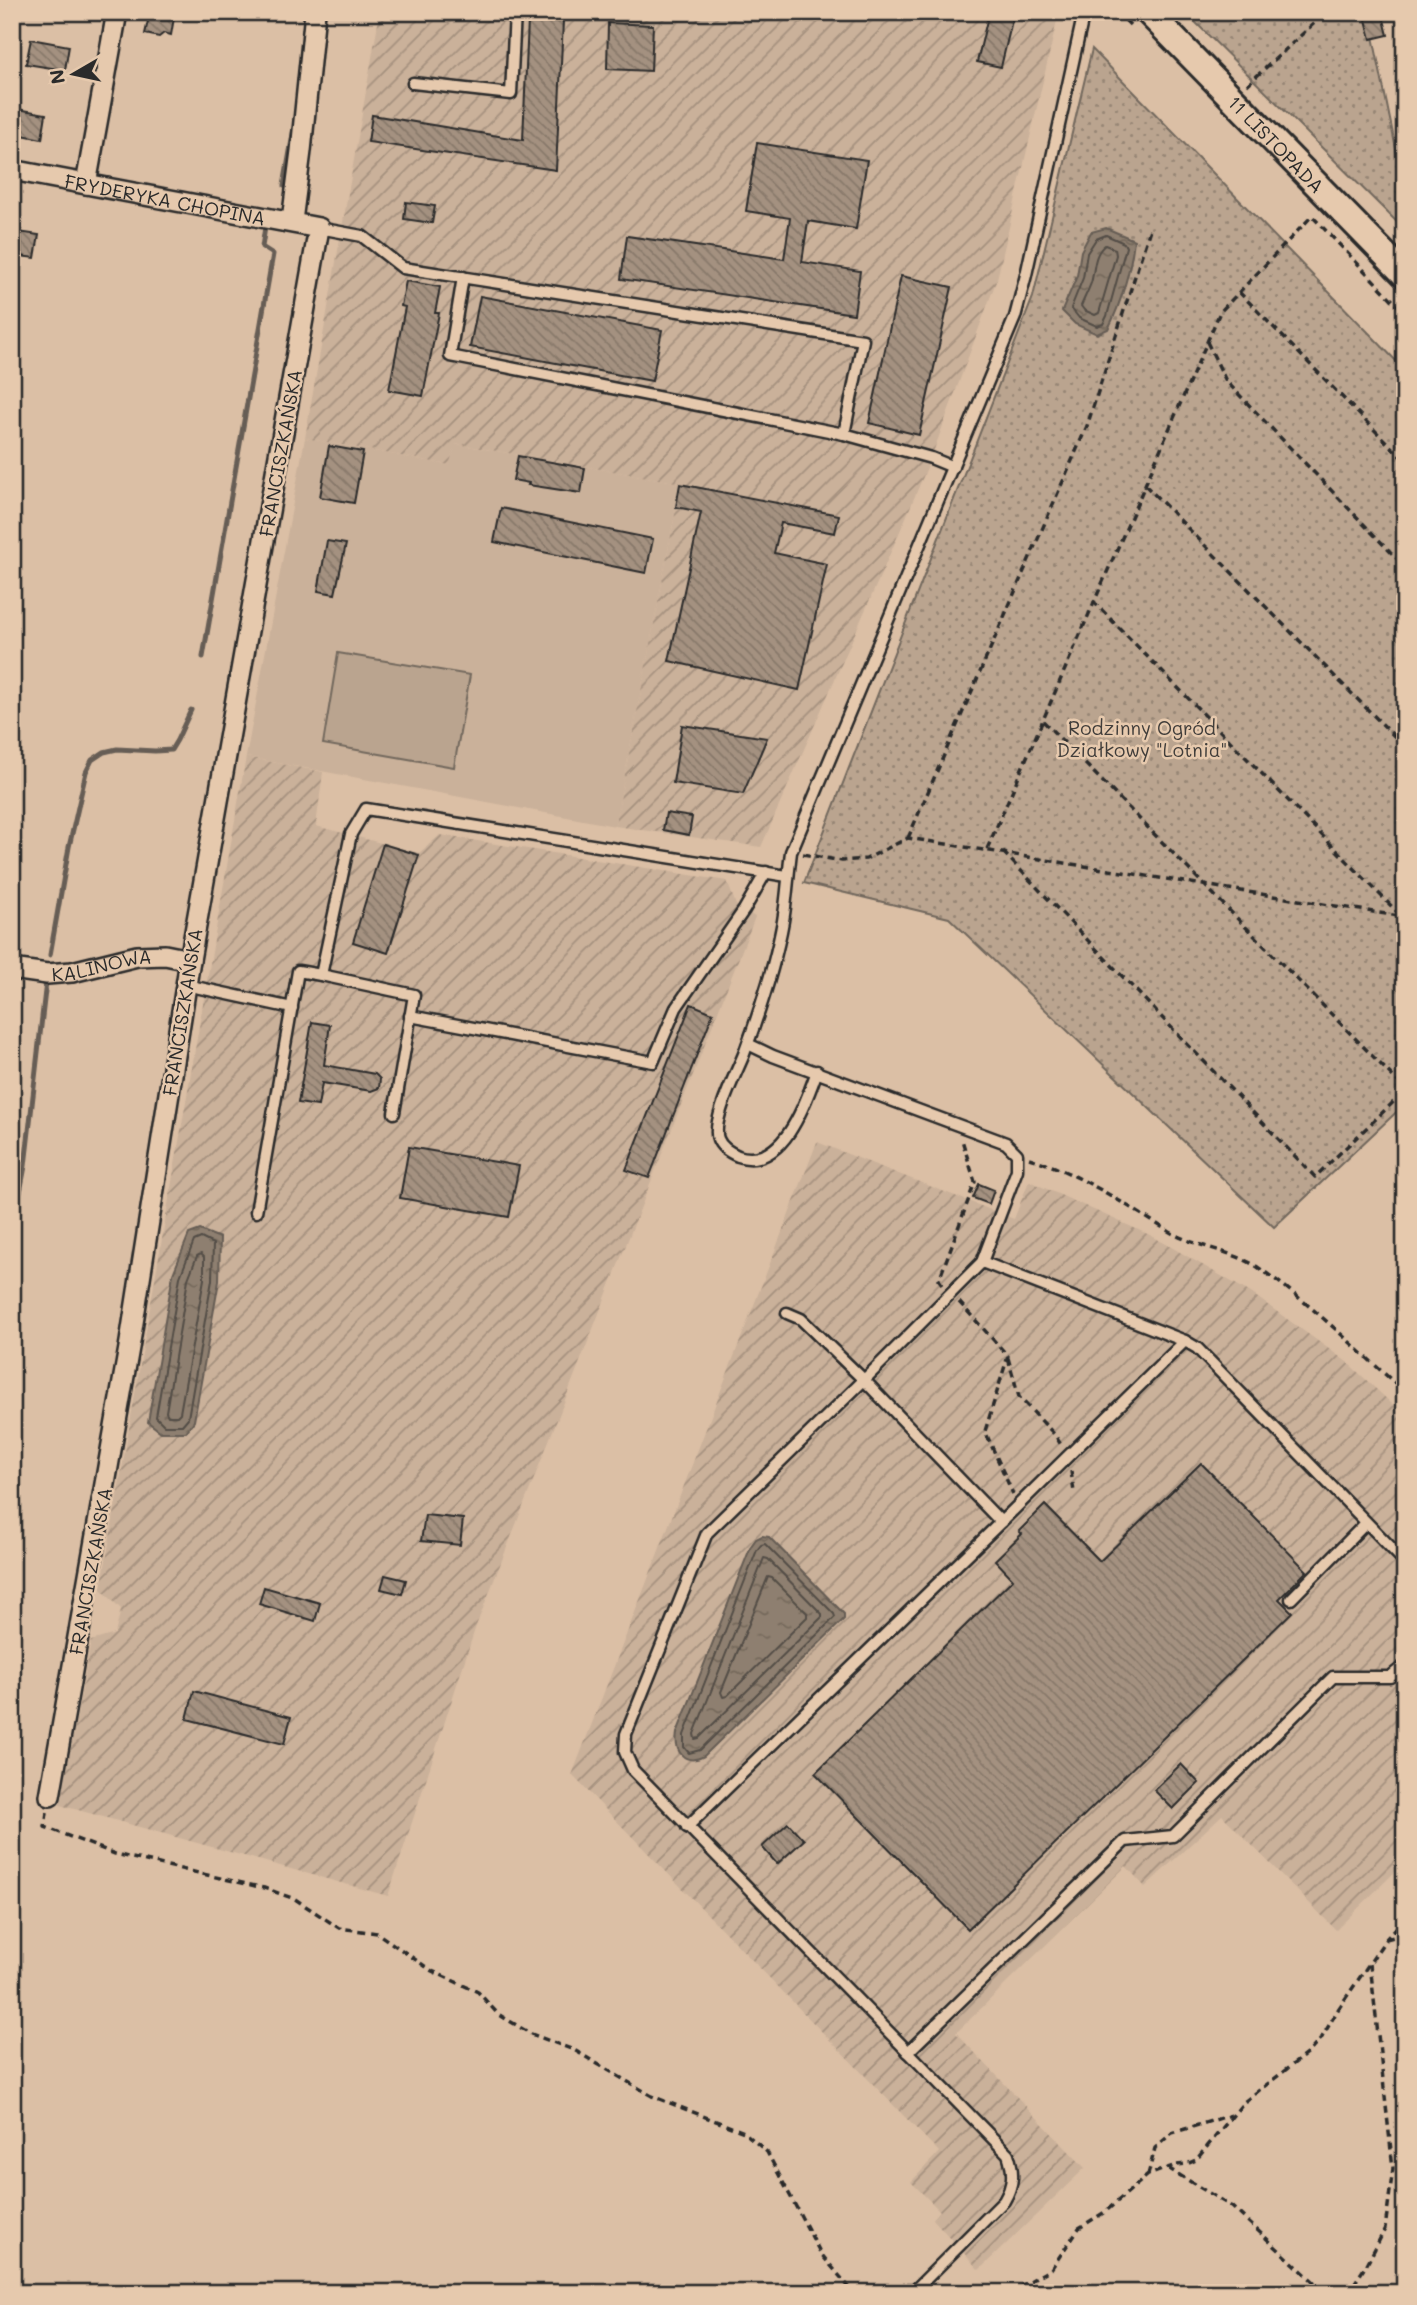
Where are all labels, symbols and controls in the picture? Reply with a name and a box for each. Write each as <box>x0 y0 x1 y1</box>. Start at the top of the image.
north arrow <box>38 38 108 108</box>
text: N <box>43 68 70 86</box>
street label: 11 LISTOPADA <box>1223 89 1330 198</box>
street label: FRYDERYKA CHOPINA <box>63 168 268 230</box>
street label: FRANCISZKAŃSKA <box>253 367 307 539</box>
park label: Rodzinny Ogród Działkowy "Lotnia" <box>1057 715 1227 762</box>
street label: FRANCISZKAŃSKA <box>156 926 208 1098</box>
street label: KALINOWA <box>51 943 152 986</box>
street label: FRANCISZKAŃSKA <box>63 1485 117 1657</box>

